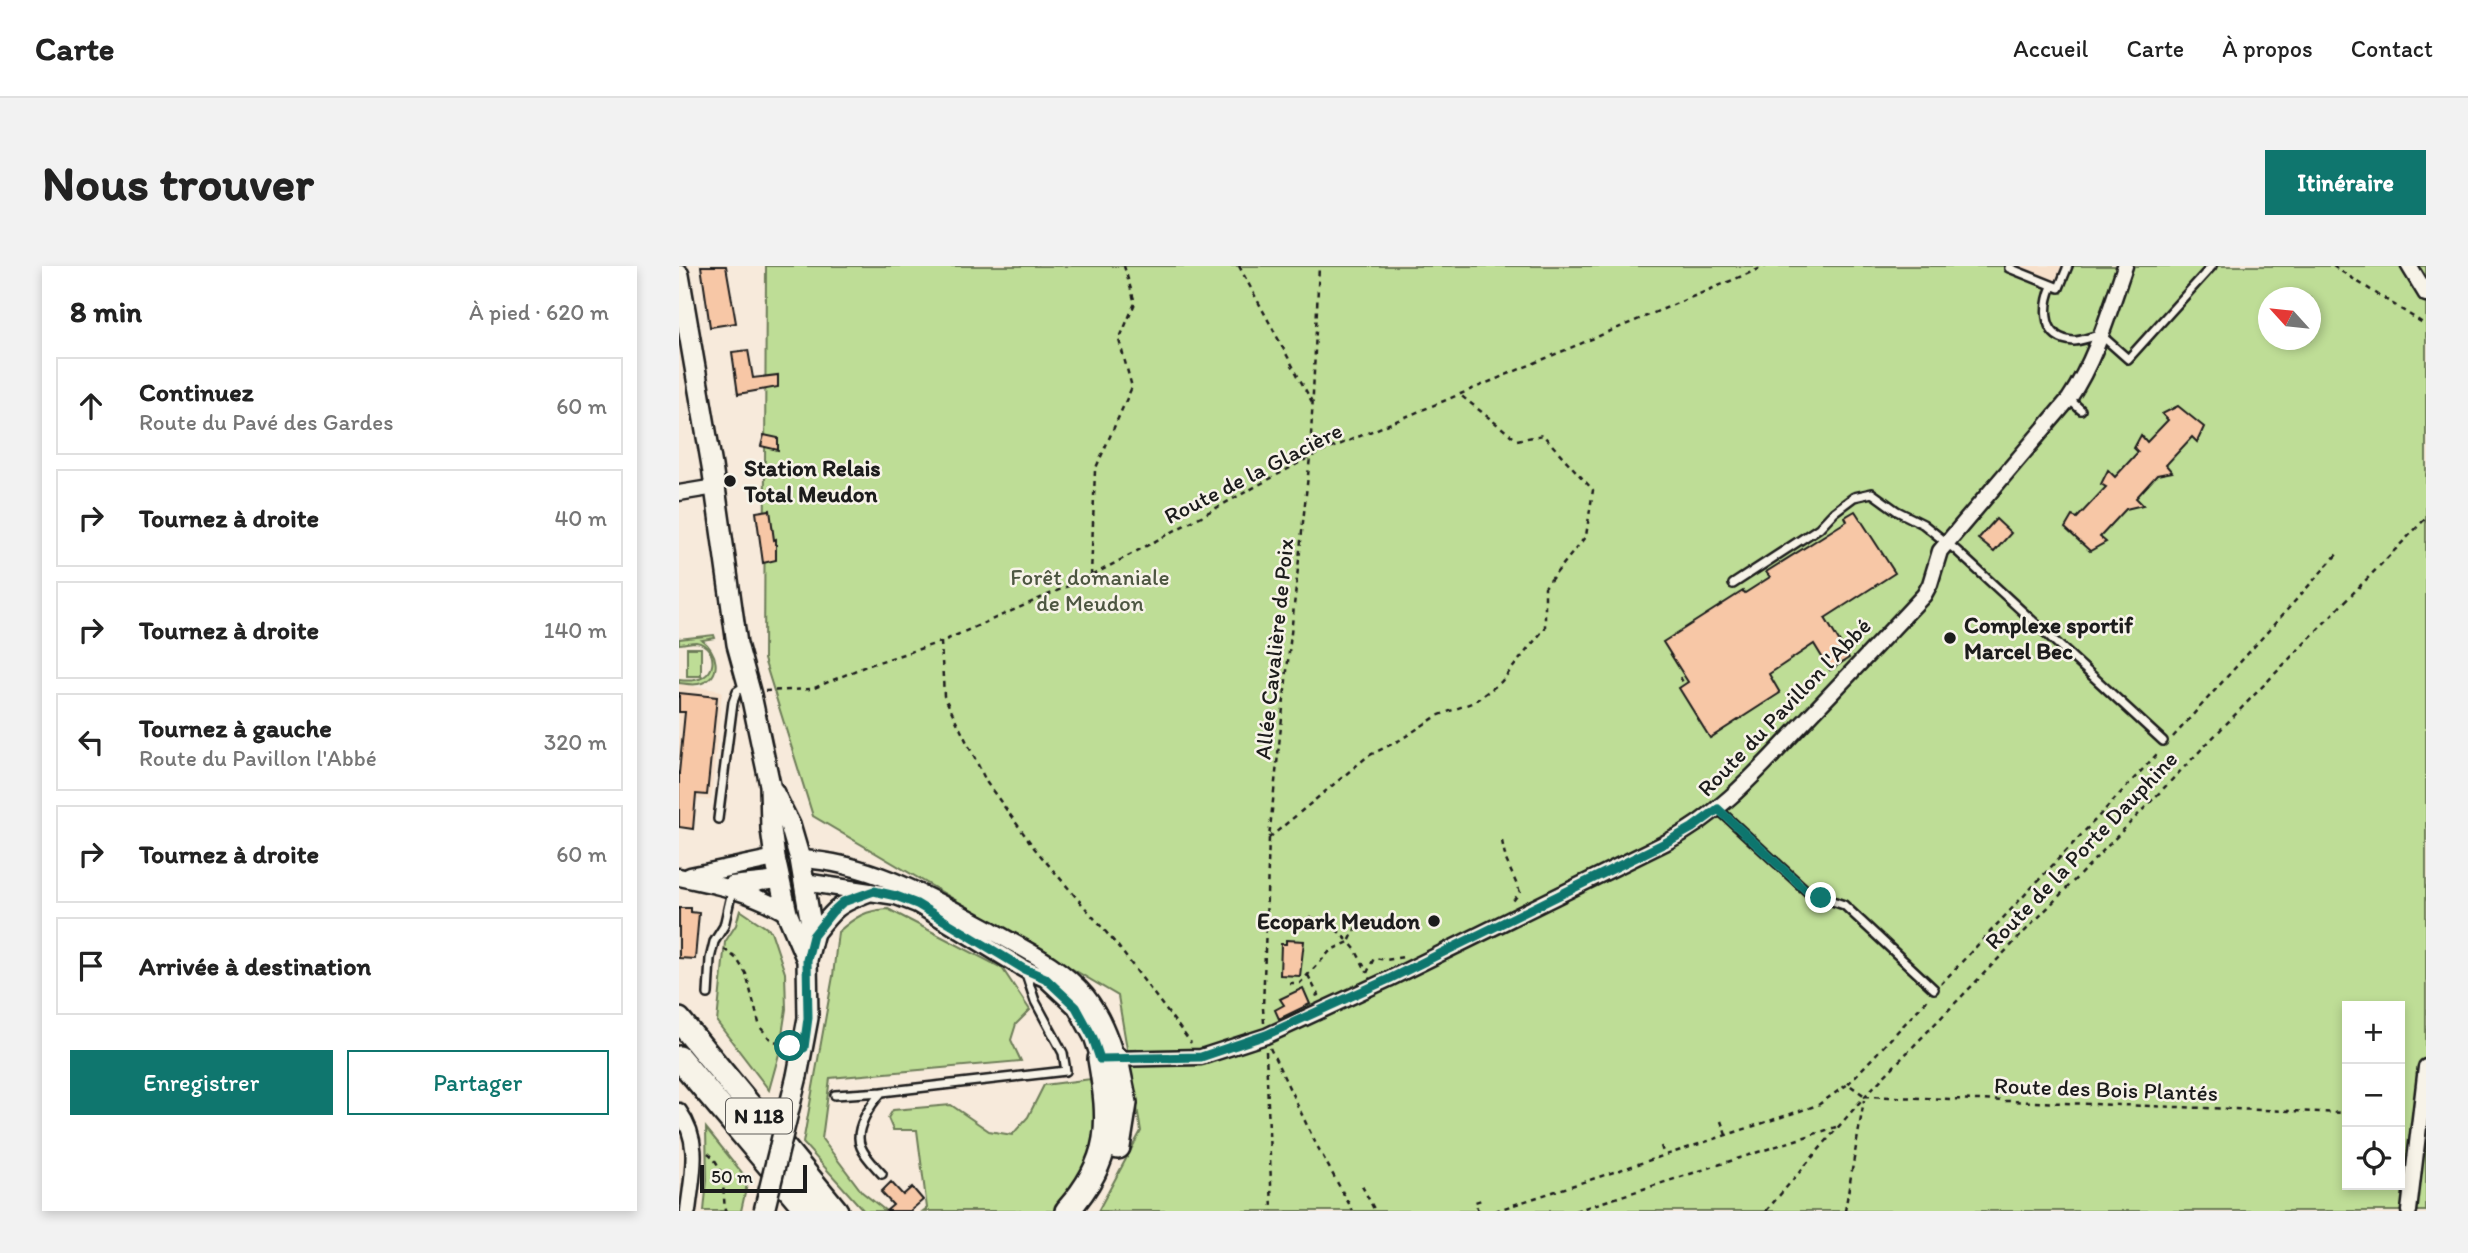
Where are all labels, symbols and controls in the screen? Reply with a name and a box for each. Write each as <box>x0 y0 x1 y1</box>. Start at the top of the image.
text: Carte <box>35 29 115 68</box>
text: Accueil <box>2013 34 2088 63</box>
text: Carte <box>2126 34 2184 63</box>
text: À propos <box>2222 34 2313 63</box>
text: Contact <box>2351 34 2433 63</box>
button: Itinéraire <box>2265 150 2426 215</box>
text: Nous trouver <box>42 153 314 212</box>
north arrow <box>2258 287 2321 350</box>
text: 8 min <box>70 293 142 330</box>
text: À pied · 620 m <box>469 298 609 326</box>
text: Continuez <box>139 376 254 408</box>
icon: ahead <box>72 387 110 425</box>
text: 60 m <box>556 392 607 420</box>
text: Route du Pavé des Gardes <box>139 408 393 436</box>
street label: Route de la Glacière <box>1159 416 1347 530</box>
place label: Station Relais Total Meudon <box>743 454 881 508</box>
marker: Station Relais Total Meudon <box>722 473 738 489</box>
icon: right <box>72 499 110 537</box>
text: Tournez à droite <box>139 502 319 534</box>
text: 40 m <box>554 504 607 532</box>
street label: Allée Cavalière de Poix <box>1248 537 1300 761</box>
park label: Forêt domaniale de Meudon <box>1010 563 1170 617</box>
icon: right <box>72 611 110 649</box>
place label: Complexe sportif Marcel Bec <box>1964 611 2134 665</box>
street label: Route du Pavillon l'Abbé <box>1691 612 1877 802</box>
text: Tournez à droite <box>139 614 319 646</box>
text: 140 m <box>544 616 607 644</box>
marker: Complexe sportif Marcel Bec <box>1942 630 1958 646</box>
text: Tournez à gauche <box>139 712 332 744</box>
icon: left <box>72 723 110 761</box>
text: 320 m <box>544 728 607 756</box>
text: Route du Pavillon l'Abbé <box>139 744 377 772</box>
street label: Route de la Porte Dauphine <box>1979 745 2183 955</box>
icon: right <box>72 835 110 873</box>
text: Tournez à droite <box>139 838 319 870</box>
text: 60 m <box>556 840 607 868</box>
route end <box>1805 882 1836 913</box>
place label: Ecopark Meudon <box>1257 907 1421 935</box>
marker: Ecopark Meudon <box>1426 913 1442 929</box>
icon: arrive <box>72 947 110 985</box>
text: Arrivée à destination <box>139 950 371 982</box>
map controls <box>2342 1001 2405 1190</box>
button: + <box>2342 1001 2405 1064</box>
route start <box>774 1030 805 1061</box>
button: Enregistrer <box>70 1050 333 1115</box>
button: Partager <box>347 1050 609 1115</box>
button: − <box>2342 1064 2405 1127</box>
street label: Route des Bois Plantés <box>1994 1071 2218 1107</box>
road number: N 118 <box>726 1098 792 1134</box>
button: locate <box>2342 1127 2405 1190</box>
scale bar <box>700 1162 807 1194</box>
text: 50 m <box>711 1165 753 1188</box>

